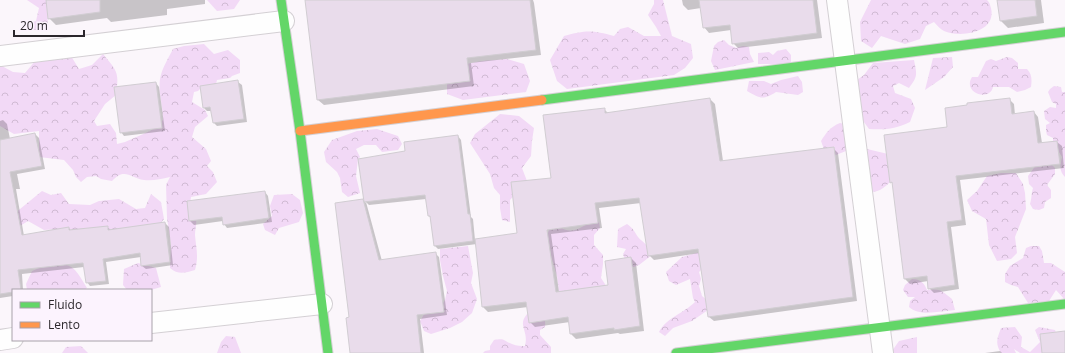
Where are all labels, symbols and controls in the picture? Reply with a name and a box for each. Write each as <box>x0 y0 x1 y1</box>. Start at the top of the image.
scale bar <box>14 12 84 38</box>
text: 20 m <box>20 17 48 34</box>
legend <box>12 289 152 341</box>
text: Fluido <box>48 296 82 313</box>
text: Lento <box>48 316 80 333</box>

